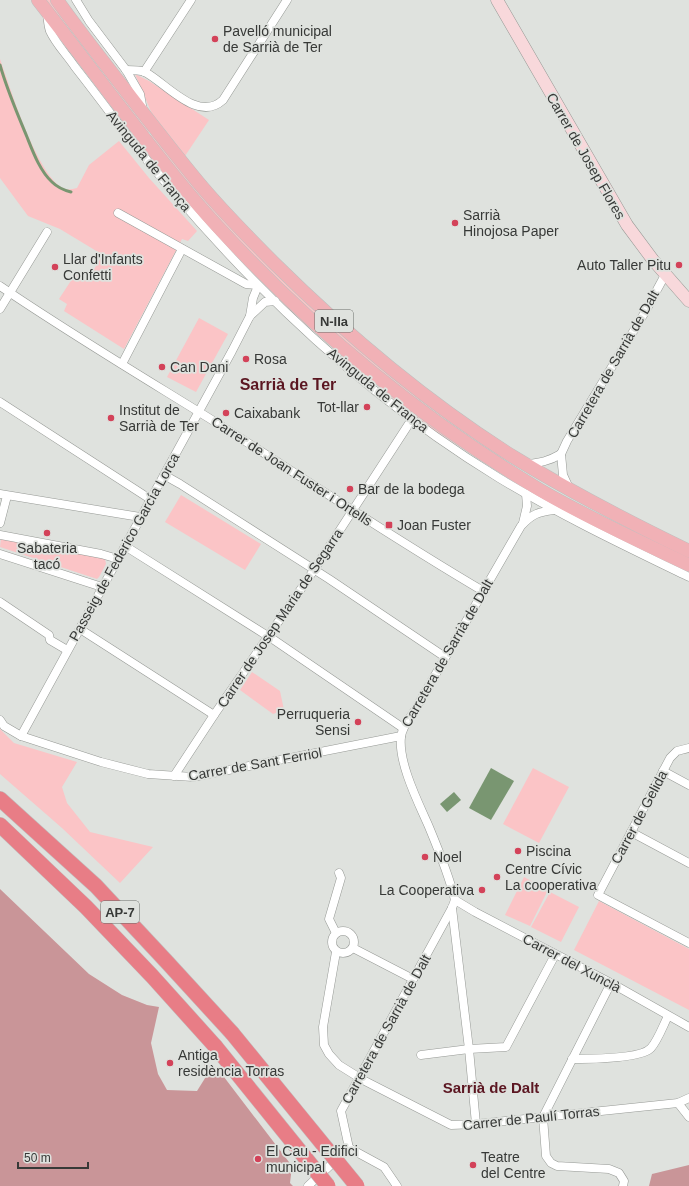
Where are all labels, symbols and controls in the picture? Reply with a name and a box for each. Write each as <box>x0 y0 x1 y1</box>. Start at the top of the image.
place label: Pavelló municipal de Sarrià de Ter <box>223 23 332 55</box>
marker: Pavelló municipal de Sarrià de Ter <box>210 34 220 44</box>
street label: Carrer de Josep Flores <box>543 90 629 222</box>
street label: Avinguda de França <box>103 107 195 215</box>
place label: Sarrià Hinojosa Paper <box>463 207 559 239</box>
marker: Sarrià Hinojosa Paper <box>450 218 460 228</box>
place label: Llar d'Infants Confetti <box>63 251 143 283</box>
place label: Auto Taller Pitu <box>577 257 671 273</box>
marker: Auto Taller Pitu <box>674 260 684 270</box>
marker: Llar d'Infants Confetti <box>50 262 60 272</box>
street label: Carretera de Sarrià de Dalt <box>564 287 662 441</box>
road number: N-IIa <box>315 310 353 332</box>
street label: Avinguda de França <box>324 344 432 436</box>
place label: Rosa <box>254 351 287 367</box>
marker: Rosa <box>241 354 251 364</box>
place label: Can Dani <box>170 359 228 375</box>
marker: Can Dani <box>157 362 167 372</box>
district label: Sarrià de Ter <box>240 376 336 393</box>
place label: Tot-llar <box>317 399 359 415</box>
place label: Institut de Sarrià de Ter <box>119 402 199 434</box>
marker: Tot-llar <box>362 402 372 412</box>
place label: Caixabank <box>234 405 301 421</box>
marker: Caixabank <box>221 408 231 418</box>
marker: Institut de Sarrià de Ter <box>106 413 116 423</box>
street label: Carrer de Joan Fuster i Ortells <box>209 413 375 529</box>
street label: Passeig de Federico García Lorca <box>66 450 183 644</box>
place label: Bar de la bodega <box>358 481 465 497</box>
marker: Bar de la bodega <box>345 484 355 494</box>
place label: Joan Fuster <box>397 517 471 533</box>
marker: Joan Fuster <box>384 520 394 530</box>
street label: Carrer de Josep Maria de Segarra <box>214 525 346 711</box>
marker: Sabateria tacó <box>42 528 52 538</box>
place label: Sabateria tacó <box>17 540 77 572</box>
street label: Carretera de Sarrià de Dalt <box>398 576 496 730</box>
place label: Perruqueria Sensi <box>277 706 350 738</box>
marker: Perruqueria Sensi <box>353 717 363 727</box>
street label: Carrer de Sant Ferriol <box>187 744 323 784</box>
street label: Carrer de Gelida <box>608 767 670 866</box>
place label: Piscina <box>526 843 571 859</box>
marker: Piscina <box>513 846 523 856</box>
place label: Noel <box>433 849 462 865</box>
marker: Noel <box>420 852 430 862</box>
place label: Centre Cívic La cooperativa <box>505 861 597 893</box>
marker: Centre Cívic La cooperativa <box>492 872 502 882</box>
place label: La Cooperativa <box>379 882 474 898</box>
marker: La Cooperativa <box>477 885 487 895</box>
road number: AP-7 <box>101 901 139 923</box>
street label: Carrer del Xunclà <box>520 930 624 996</box>
street label: Carretera de Sarrià de Dalt <box>338 952 434 1106</box>
place label: Antiga residència Torras <box>178 1047 284 1079</box>
marker: Antiga residència Torras <box>165 1058 175 1068</box>
district label: Sarrià de Dalt <box>443 1079 539 1096</box>
street label: Carrer de Paulí Torras <box>462 1103 600 1133</box>
place label: El Cau - Edifici municipal <box>266 1143 358 1175</box>
scale bar <box>18 1144 88 1170</box>
place label: Teatre del Centre <box>481 1149 546 1181</box>
text: 50 m <box>24 1151 51 1165</box>
marker: El Cau - Edifici municipal <box>253 1154 263 1164</box>
marker: Teatre del Centre <box>468 1160 478 1170</box>

